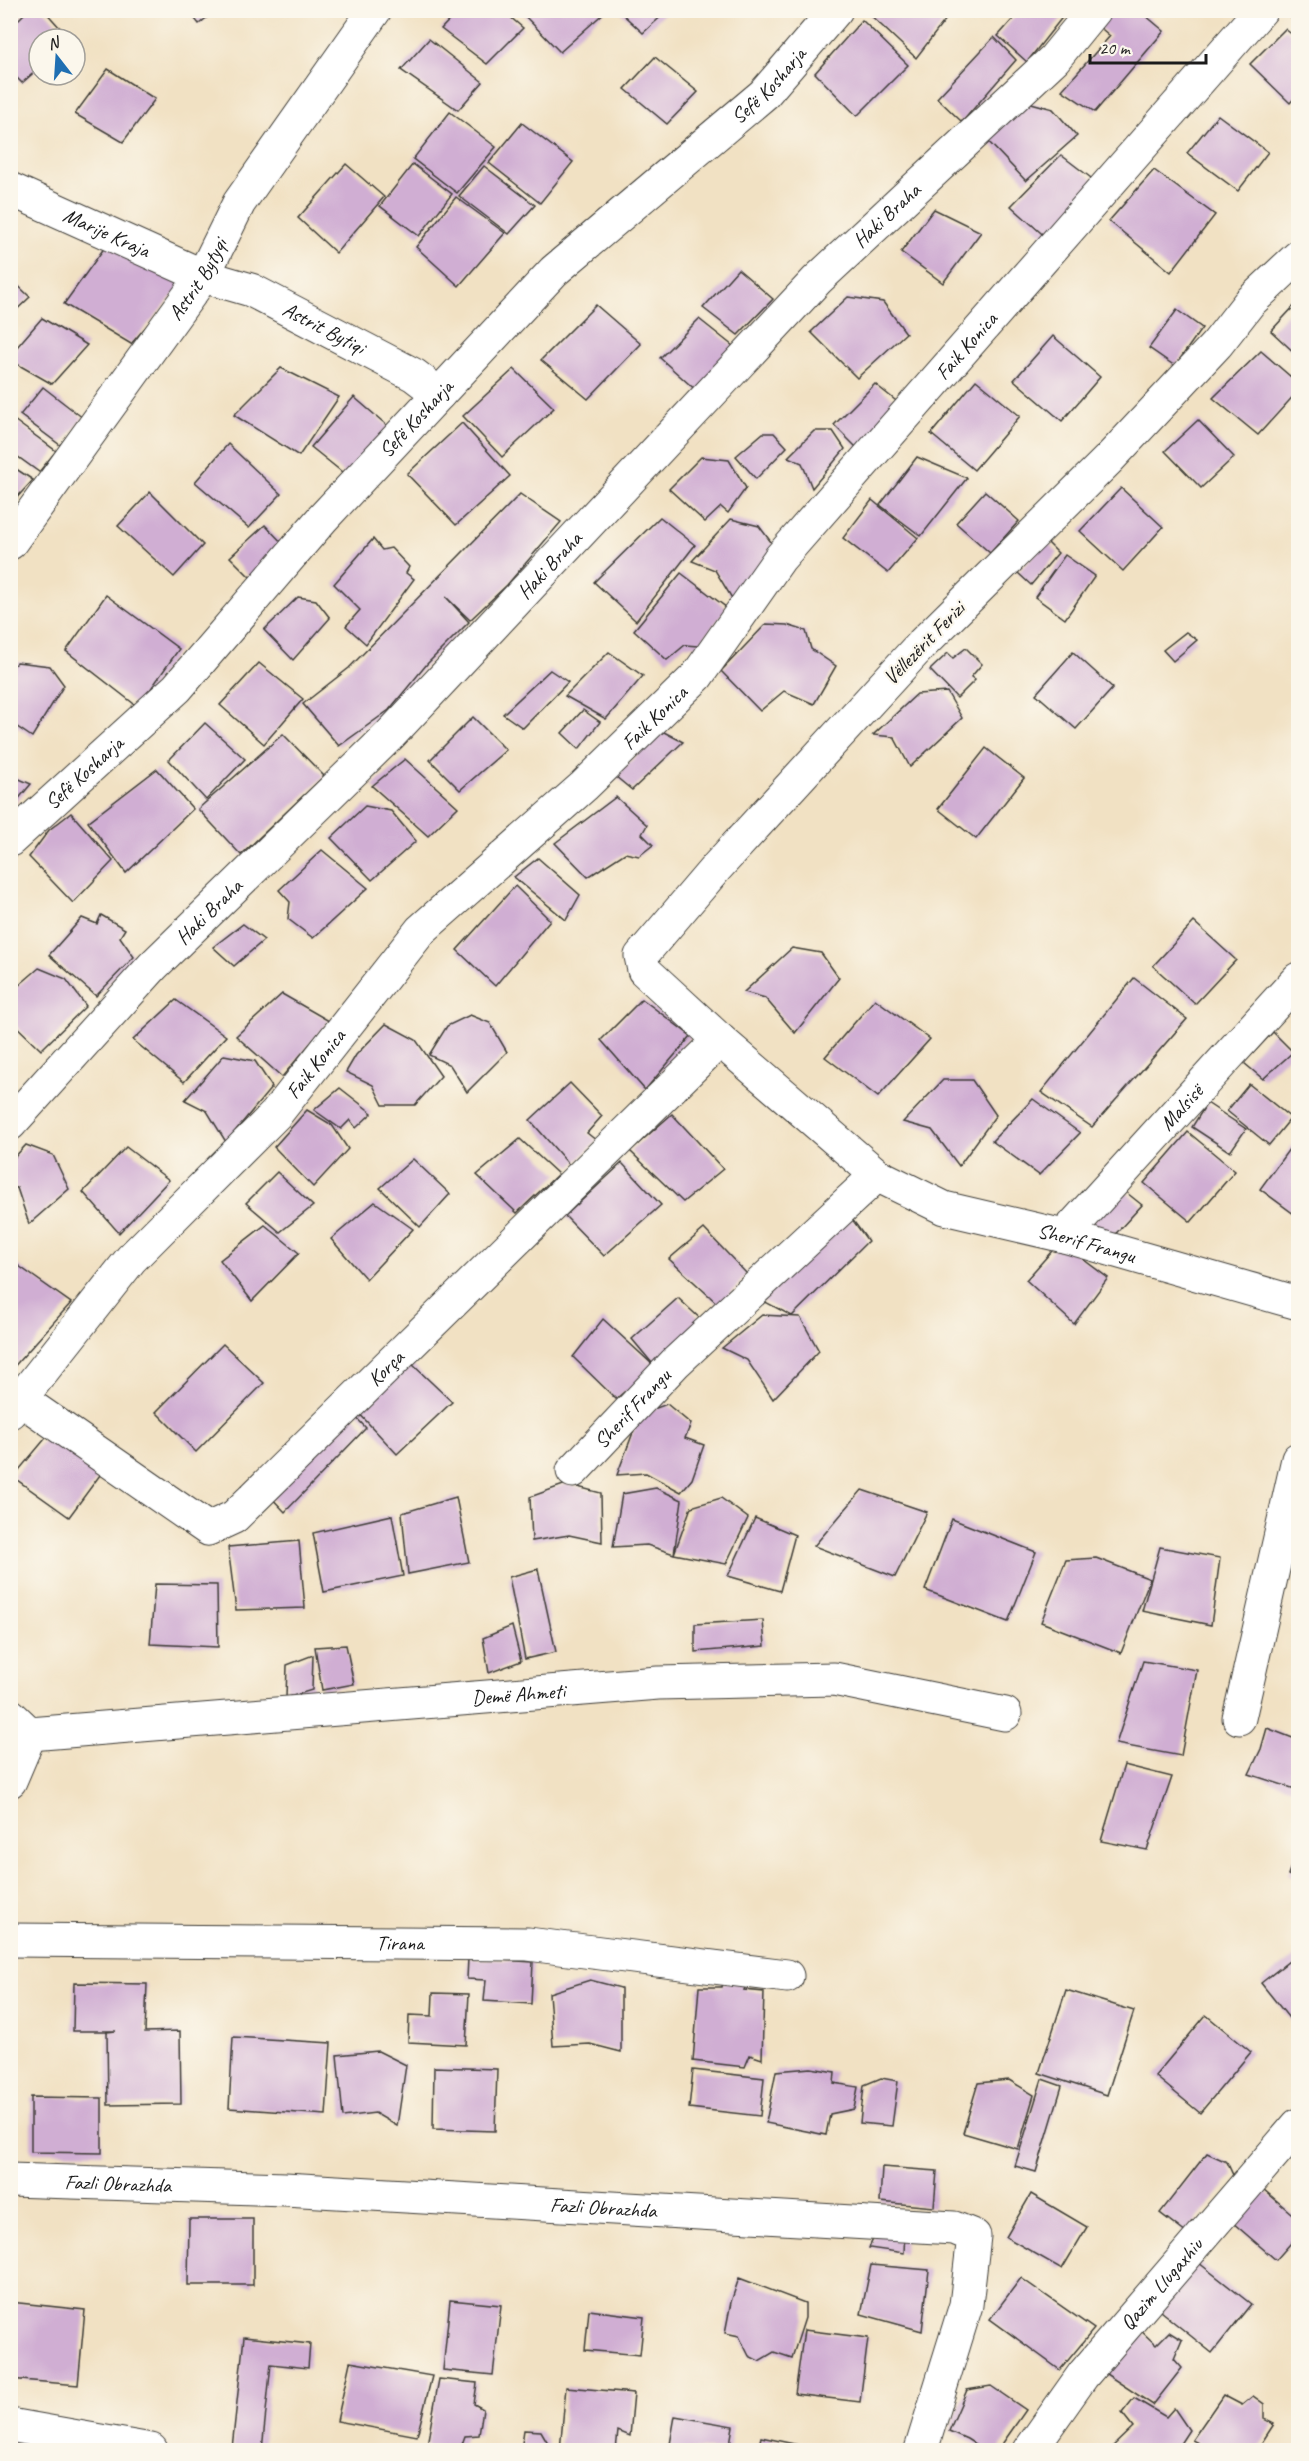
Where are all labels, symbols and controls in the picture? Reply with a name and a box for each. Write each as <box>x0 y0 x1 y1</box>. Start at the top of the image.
north arrow <box>27 27 87 87</box>
scale bar <box>1090 27 1206 65</box>
text: N <box>45 32 64 55</box>
text: 20 m <box>1099 37 1132 59</box>
street label: Sefë Kosharja <box>726 40 813 129</box>
street label: Haki Braha <box>847 176 927 253</box>
street label: Marije Kraja <box>59 202 155 264</box>
street label: Astrit Bytyqi <box>162 231 234 325</box>
street label: Astrit Bytiqi <box>279 296 372 362</box>
street label: Faik Konica <box>929 306 1004 385</box>
street label: Sefë Kosharja <box>373 372 460 463</box>
street label: Haki Braha <box>511 525 589 604</box>
street label: Vëllezërit Ferizi <box>878 594 972 690</box>
street label: Faik Konica <box>616 679 694 755</box>
street label: Sefë Kosharja <box>39 729 130 815</box>
street label: Haki Braha <box>170 872 249 950</box>
street label: Faik Konica <box>280 1022 352 1104</box>
street label: Malsisë <box>1154 1077 1211 1136</box>
street label: Sherif Frangu <box>1035 1217 1139 1269</box>
street label: Korça <box>362 1343 411 1392</box>
street label: Sherif Frangu <box>588 1362 677 1454</box>
street label: Demë Ahmeti <box>471 1677 569 1711</box>
street label: Tirana <box>376 1930 426 1956</box>
street label: Fazli Obrazhda <box>64 2169 173 2198</box>
street label: Fazli Obrazhda <box>549 2191 659 2224</box>
street label: Qazim Llugaxhiu <box>1114 2231 1209 2335</box>

